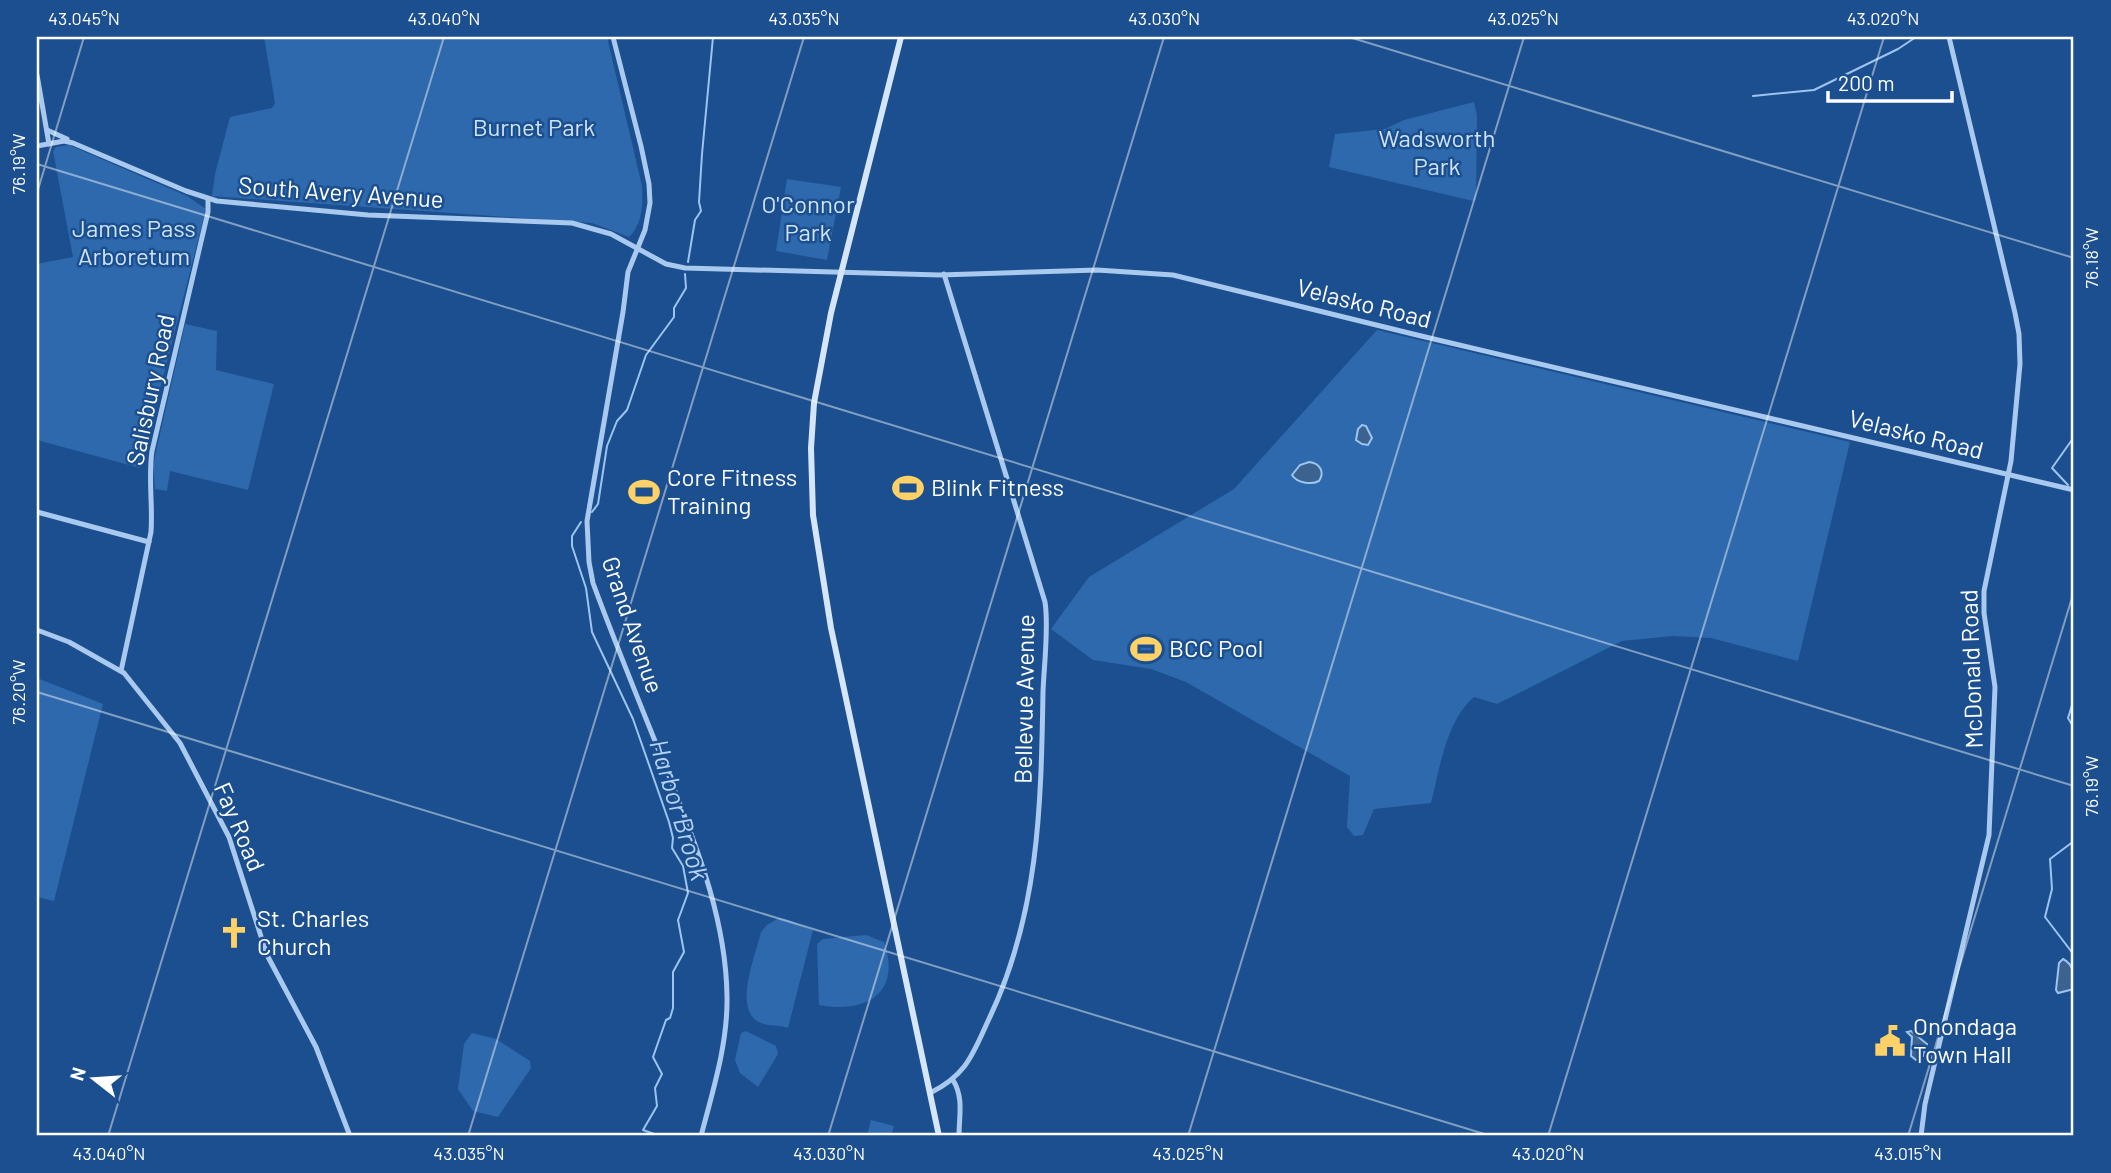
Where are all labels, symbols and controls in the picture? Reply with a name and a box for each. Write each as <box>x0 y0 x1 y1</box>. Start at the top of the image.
text: 43.045°N <box>48 7 120 29</box>
text: 43.040°N <box>408 7 480 29</box>
text: 43.035°N <box>768 7 840 29</box>
text: 43.030°N <box>1128 7 1200 29</box>
text: 43.025°N <box>1487 7 1559 29</box>
text: 43.020°N <box>1847 7 1919 29</box>
scale bar <box>1828 60 1952 104</box>
text: 200 m <box>1838 70 1895 95</box>
park label: Burnet Park <box>473 112 595 141</box>
park label: Wadsworth Park <box>1379 123 1495 180</box>
text: 76.19°W <box>7 133 29 195</box>
street label: South Avery Avenue <box>238 170 445 213</box>
park label: O'Connor Park <box>761 189 855 246</box>
park label: James Pass Arboretum <box>72 213 196 270</box>
text: 76.18°W <box>2080 227 2102 289</box>
street label: Velasko Road <box>1294 272 1435 333</box>
street label: Salisbury Road <box>119 311 180 468</box>
street label: Velasko Road <box>1846 403 1987 464</box>
place label: Core Fitness Training <box>667 462 797 519</box>
sports icon: Blink Fitness <box>891 471 925 505</box>
place label: Blink Fitness <box>931 472 1064 501</box>
sports icon: Core Fitness Training <box>627 475 661 509</box>
street label: Grand Avenue <box>596 552 670 697</box>
street label: McDonald Road <box>1953 589 1988 749</box>
street label: Bellevue Avenue <box>1008 614 1039 784</box>
sports icon: BCC Pool <box>1129 632 1163 666</box>
place label: BCC Pool <box>1169 633 1263 662</box>
text: 76.20°W <box>7 659 29 725</box>
water label: Harbor Brook <box>644 735 717 884</box>
text: 76.19°W <box>2080 755 2102 817</box>
street label: Fay Road <box>209 778 272 875</box>
place label: St. Charles Church <box>257 903 369 960</box>
church icon: St. Charles Church <box>217 916 251 950</box>
place label: Onondaga Town Hall <box>1913 1011 2017 1068</box>
public building icon: Onondaga Town Hall <box>1873 1024 1907 1058</box>
north arrow <box>60 1044 130 1114</box>
text: N <box>64 1064 90 1083</box>
text: 43.040°N <box>73 1142 145 1164</box>
text: 43.035°N <box>433 1142 505 1164</box>
text: 43.030°N <box>793 1142 865 1164</box>
text: 43.025°N <box>1152 1142 1224 1164</box>
text: 43.020°N <box>1512 1142 1584 1164</box>
text: 43.015°N <box>1874 1142 1942 1164</box>

